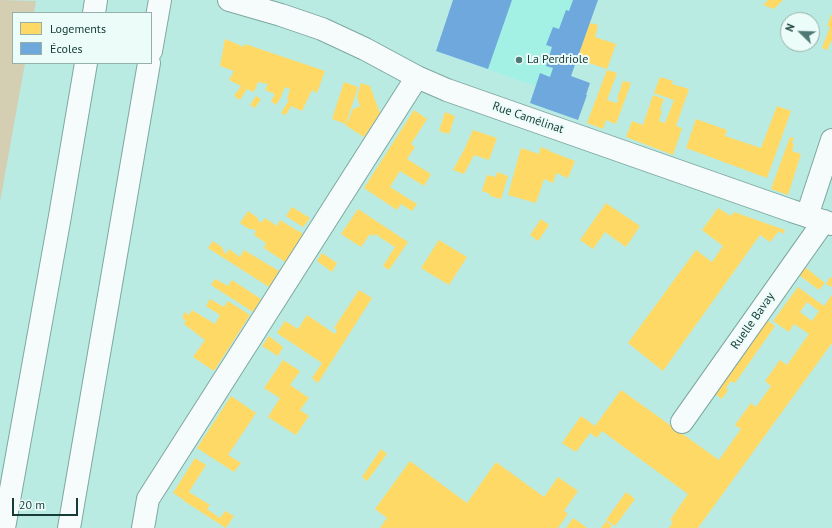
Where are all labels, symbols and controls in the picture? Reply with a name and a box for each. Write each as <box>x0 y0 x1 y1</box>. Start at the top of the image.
legend <box>12 12 152 64</box>
north arrow <box>780 12 820 52</box>
text: Logements <box>50 21 106 36</box>
text: N <box>782 22 798 34</box>
text: Écoles <box>50 41 83 56</box>
place label: La Perdriole <box>527 53 588 67</box>
marker: La Perdriole <box>514 55 524 65</box>
street label: Rue Camélinat <box>490 99 566 137</box>
street label: Ruelle Bavay <box>728 290 778 352</box>
scale bar <box>14 490 80 516</box>
text: 20 m <box>19 497 45 512</box>

